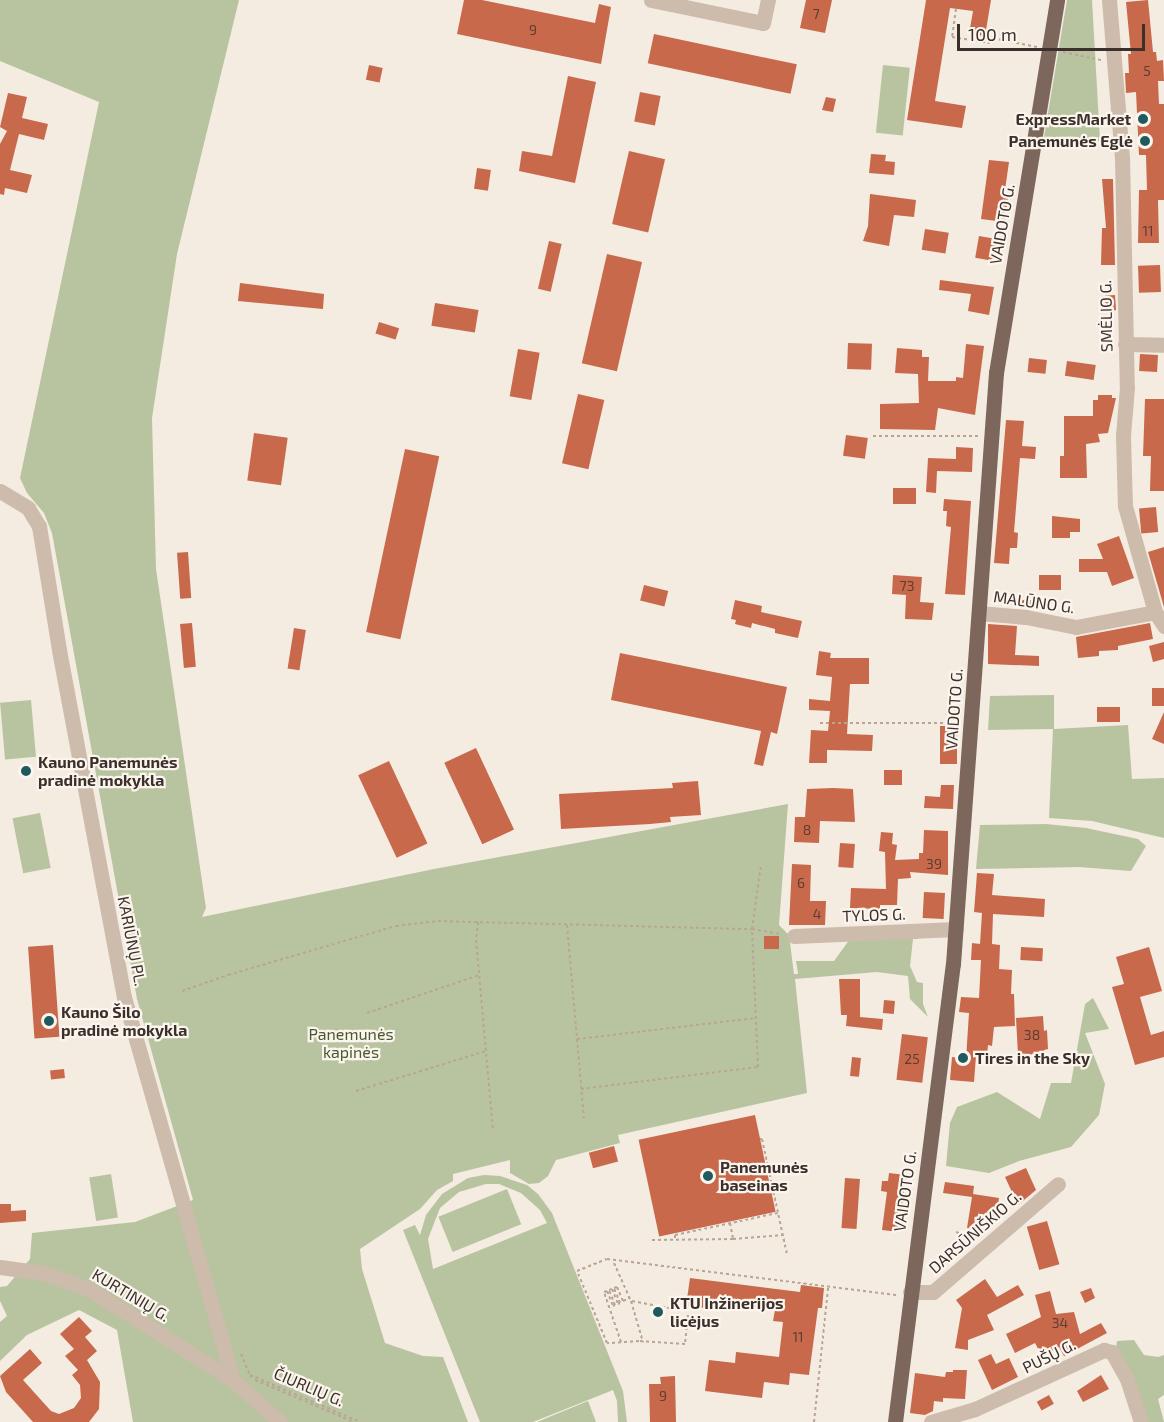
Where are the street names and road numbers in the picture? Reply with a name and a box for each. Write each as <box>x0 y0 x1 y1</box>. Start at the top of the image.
street label: VAIDOTO G. <box>985 182 1019 266</box>
street label: SMĖLIO G. <box>1096 280 1116 352</box>
street label: MALŪNO G. <box>992 587 1076 617</box>
street label: VAIDOTO G. <box>942 668 966 750</box>
street label: KARIŪNŲ PL. <box>114 895 150 987</box>
street label: TYLOS G. <box>842 904 906 926</box>
street label: VAIDOTO G. <box>890 1149 920 1233</box>
street label: DARSŪNIŠKIO G. <box>925 1187 1025 1277</box>
street label: KURTINIŲ G. <box>89 1264 173 1326</box>
street label: PUŠŲ G. <box>1019 1335 1079 1377</box>
street label: ČIURLIŲ G. <box>271 1364 347 1410</box>

